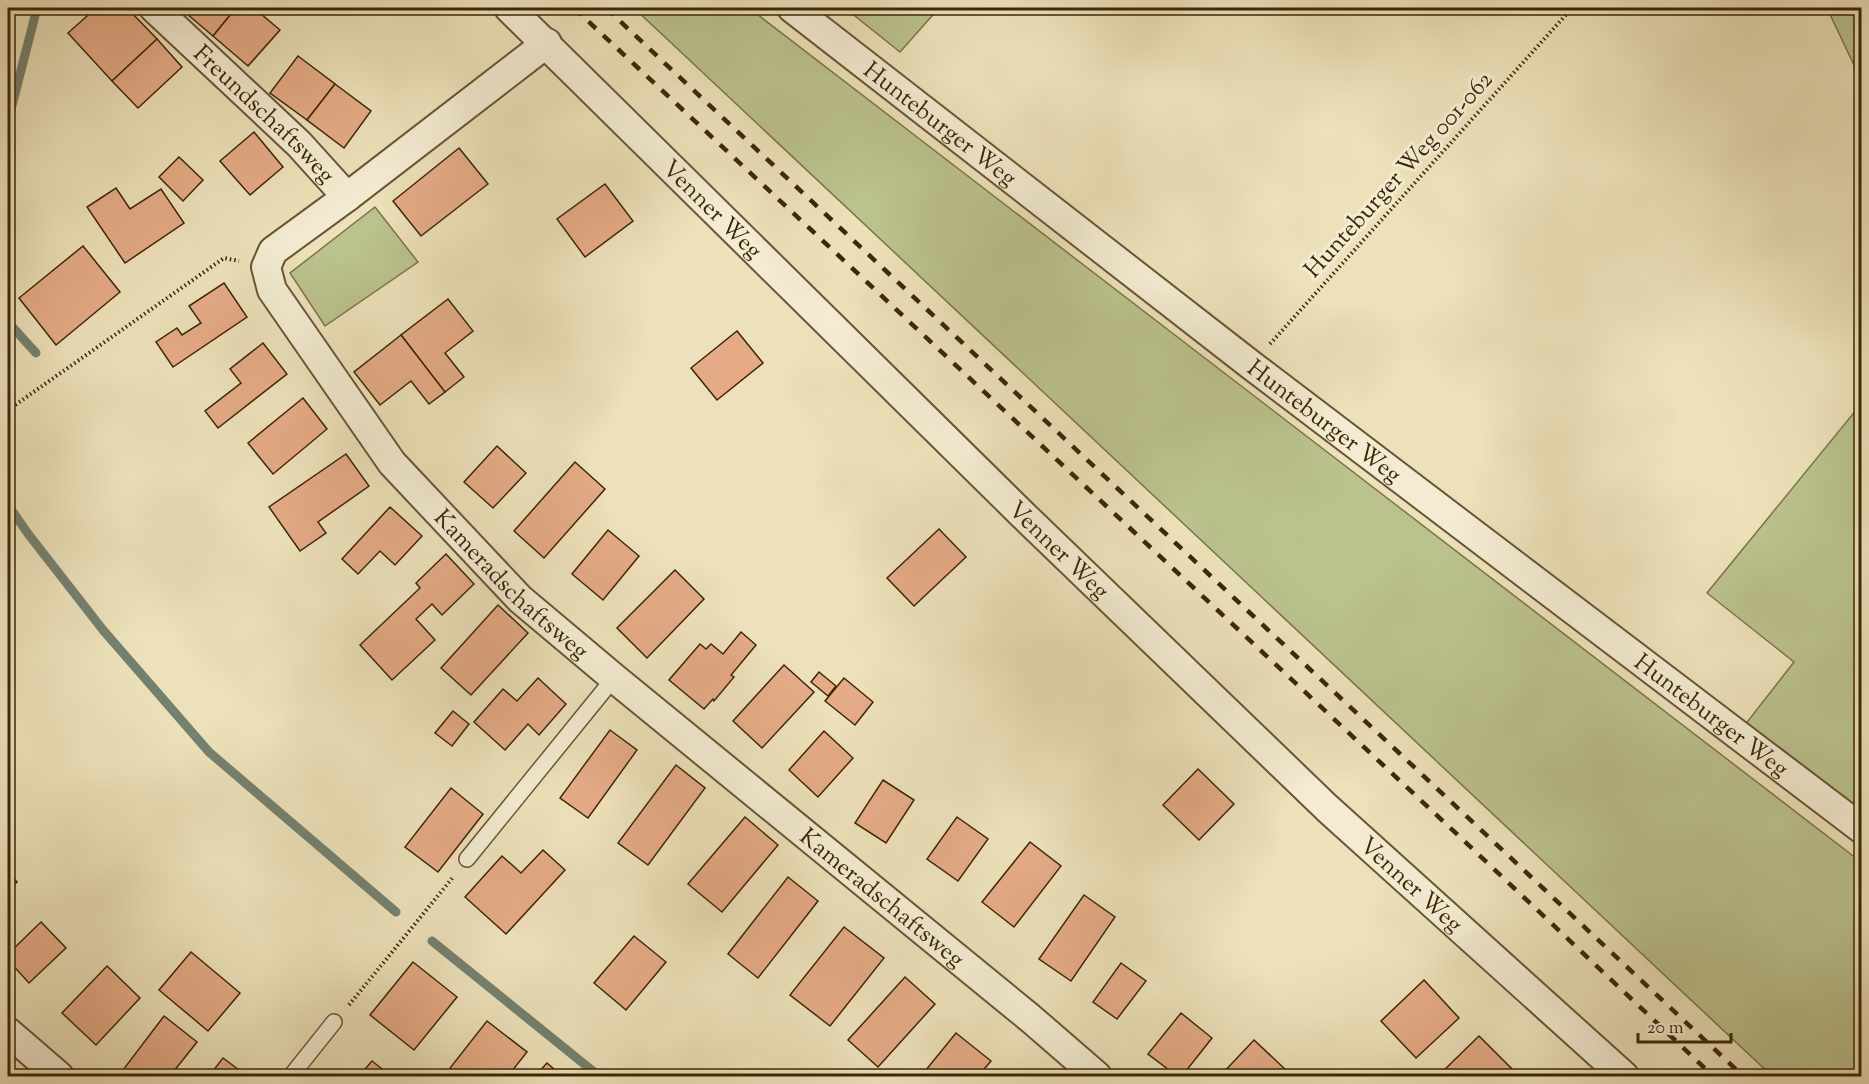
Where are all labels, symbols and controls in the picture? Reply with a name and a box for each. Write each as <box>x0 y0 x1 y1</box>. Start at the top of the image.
street label: Freundschaftsweg <box>185 38 342 192</box>
street label: Hunteburger Weg <box>855 54 1023 196</box>
street label: Hunteburger Weg 001-062 <box>1297 64 1502 286</box>
street label: Venner Weg <box>653 153 769 268</box>
street label: Hunteburger Weg <box>1239 353 1408 493</box>
street label: Venner Weg <box>999 494 1116 608</box>
street label: Kameradschaftsweg <box>425 502 595 669</box>
street label: Hunteburger Weg <box>1626 647 1795 786</box>
street label: Kameradschaftsweg <box>791 821 971 977</box>
street label: Venner Weg <box>1351 830 1470 942</box>
scale bar <box>1638 1006 1731 1044</box>
text: 20 m <box>1647 1016 1684 1042</box>

